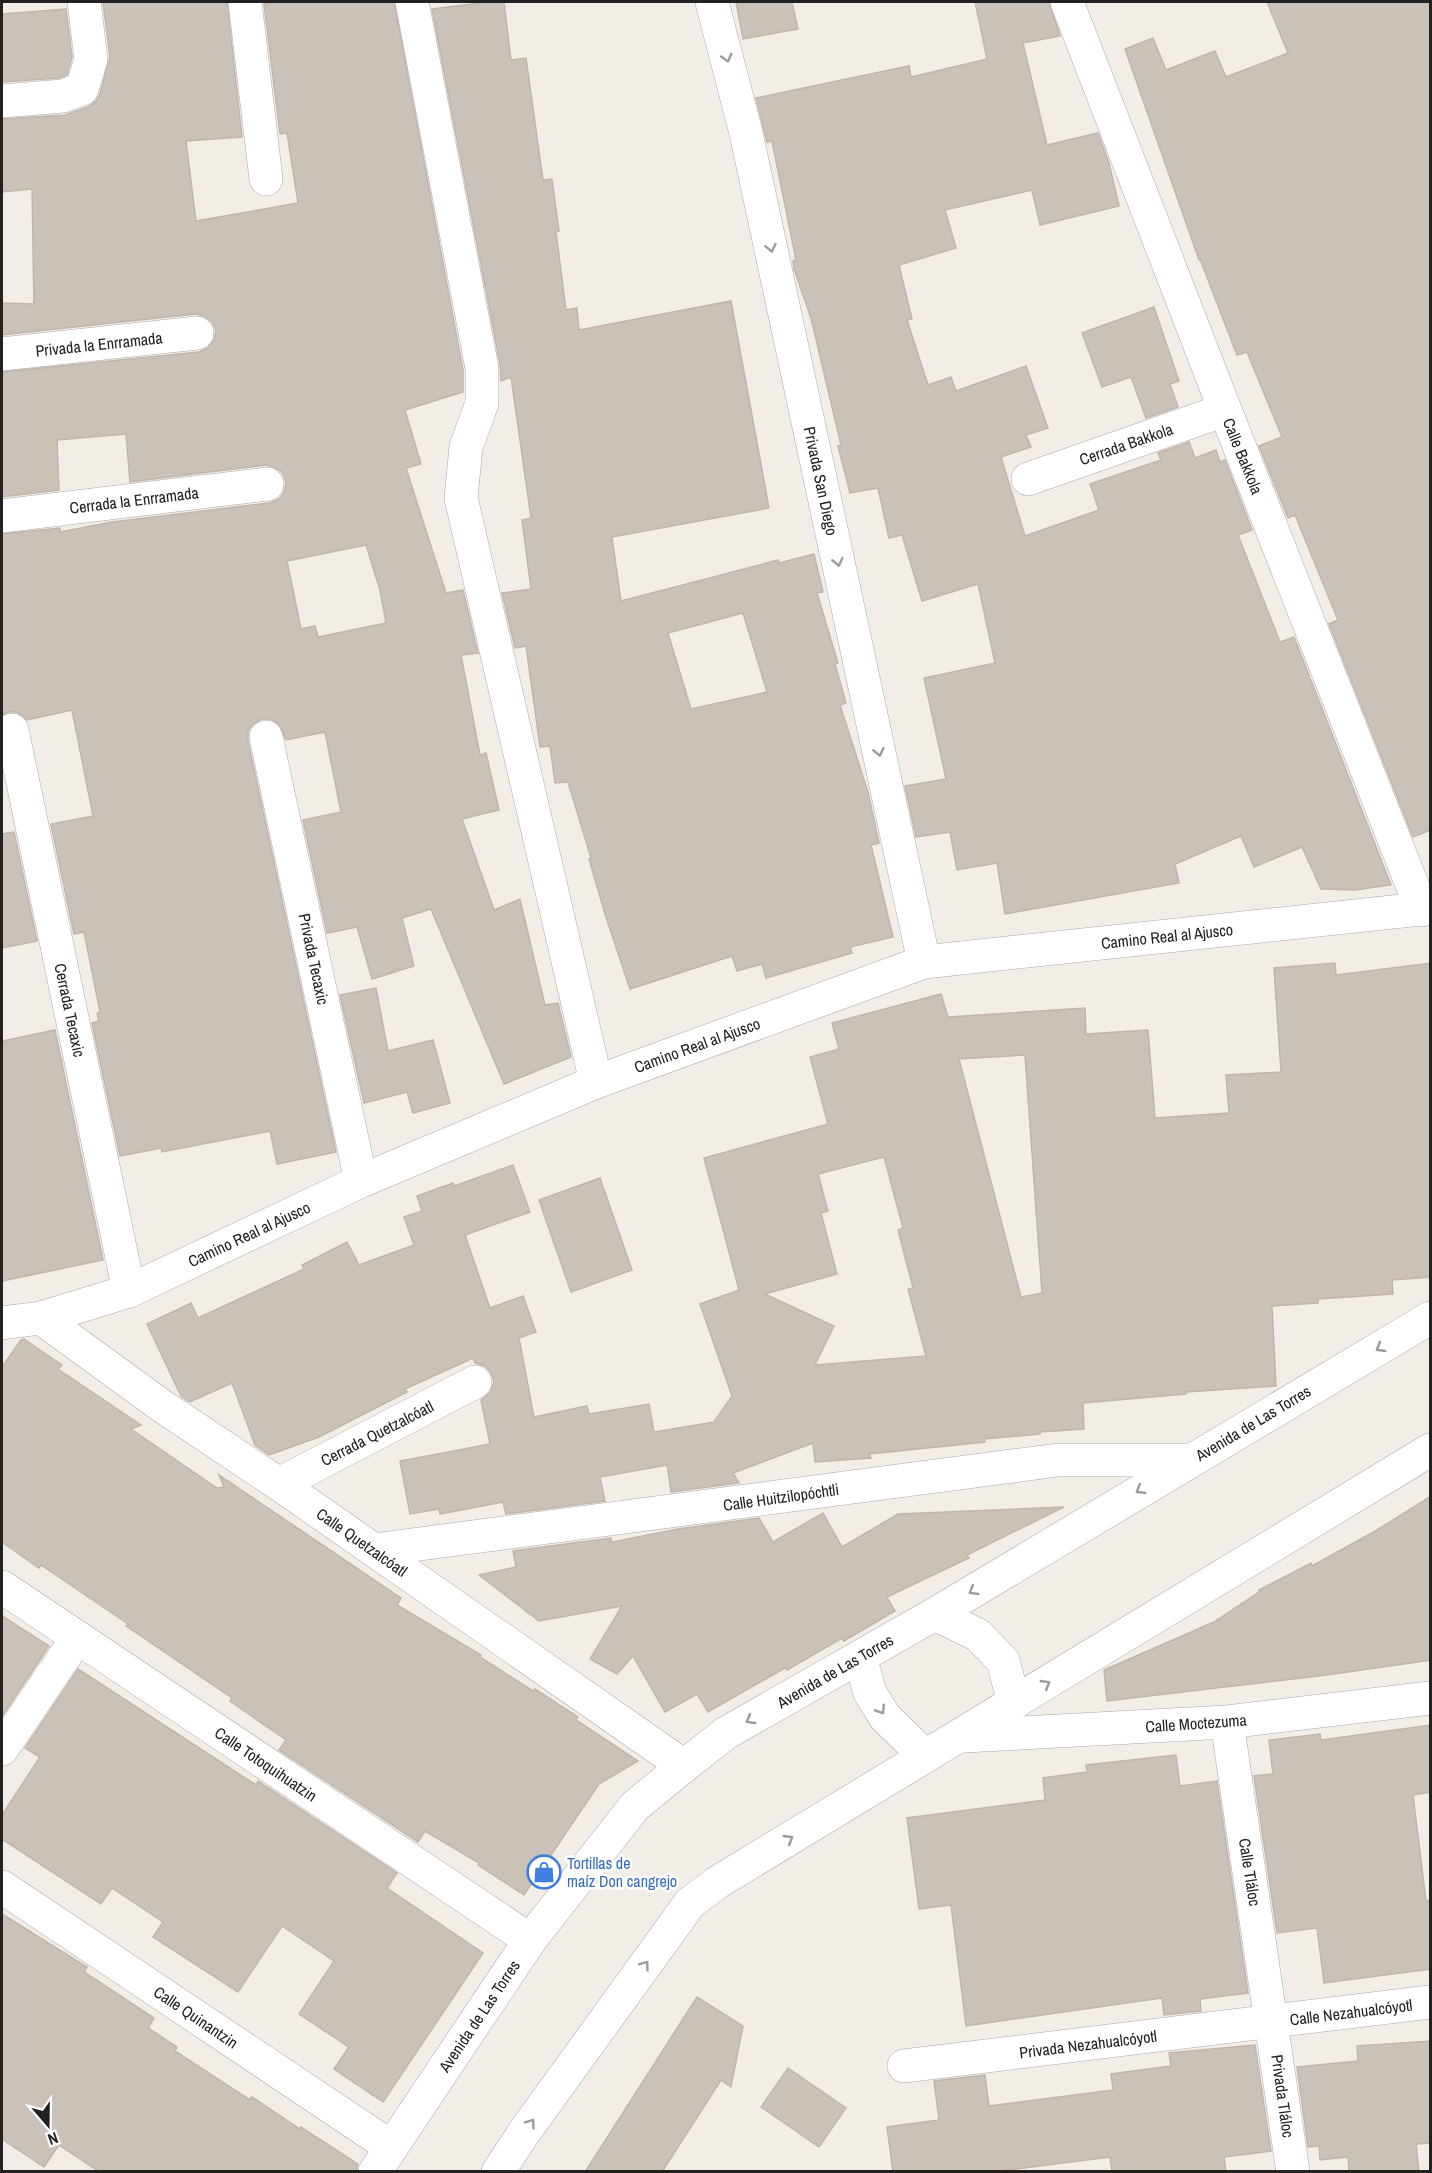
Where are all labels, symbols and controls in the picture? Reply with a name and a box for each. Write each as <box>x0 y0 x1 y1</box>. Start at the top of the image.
one-way arrow <box>719 53 732 63</box>
one-way arrow <box>764 243 777 253</box>
street label: Privada la Enrramada <box>34 326 164 362</box>
street label: Calle Bakkola <box>1218 415 1268 498</box>
street label: Cerrada Bakkola <box>1076 417 1176 470</box>
street label: Privada San Diego <box>799 424 843 538</box>
street label: Cerrada la Enrramada <box>68 481 200 519</box>
one-way arrow <box>831 557 844 567</box>
one-way arrow <box>872 747 885 757</box>
street label: Privada Tecaxic <box>294 911 335 1007</box>
street label: Camino Real al Ajusco <box>1100 918 1234 954</box>
street label: Cerrada Tecaxic <box>49 961 91 1059</box>
street label: Camino Real al Ajusco <box>631 1012 763 1078</box>
street label: Camino Real al Ajusco <box>184 1196 314 1272</box>
one-way arrow <box>1376 1341 1386 1352</box>
street label: Avenida de Las Torres <box>1190 1380 1315 1467</box>
street label: Cerrada Quetzalcóatl <box>317 1395 437 1471</box>
street label: Calle Huitzilopóchtli <box>722 1478 840 1516</box>
one-way arrow <box>1136 1483 1146 1495</box>
street label: Calle Quetzalcóatl <box>312 1502 412 1582</box>
one-way arrow <box>969 1583 979 1595</box>
street label: Avenida de Las Torres <box>772 1629 897 1714</box>
one-way arrow <box>1040 1679 1050 1691</box>
one-way arrow <box>874 1704 885 1715</box>
street label: Calle Moctezuma <box>1145 1708 1248 1738</box>
one-way arrow <box>745 1713 756 1724</box>
street label: Calle Totoquihuatzin <box>210 1721 322 1807</box>
one-way arrow <box>783 1834 793 1846</box>
street label: Calle Tláloc <box>1234 1837 1266 1908</box>
place label: Tortillas de maíz Don cangrejo <box>567 1852 677 1892</box>
shop icon: Tortillas de maíz Don cangrejo <box>526 1854 562 1890</box>
street label: Avenida de Las Torres <box>433 1956 525 2077</box>
one-way arrow <box>638 1960 649 1971</box>
street label: Calle Quinantzin <box>149 1981 243 2053</box>
street label: Calle Nezahualcóyotl <box>1289 1994 1414 2030</box>
street label: Privada Nezahualcóyotl <box>1018 2025 1158 2063</box>
street label: Privada Tláloc <box>1266 2053 1300 2139</box>
north arrow <box>18 2095 78 2155</box>
one-way arrow <box>524 2119 535 2130</box>
text: N <box>45 2127 61 2151</box>

